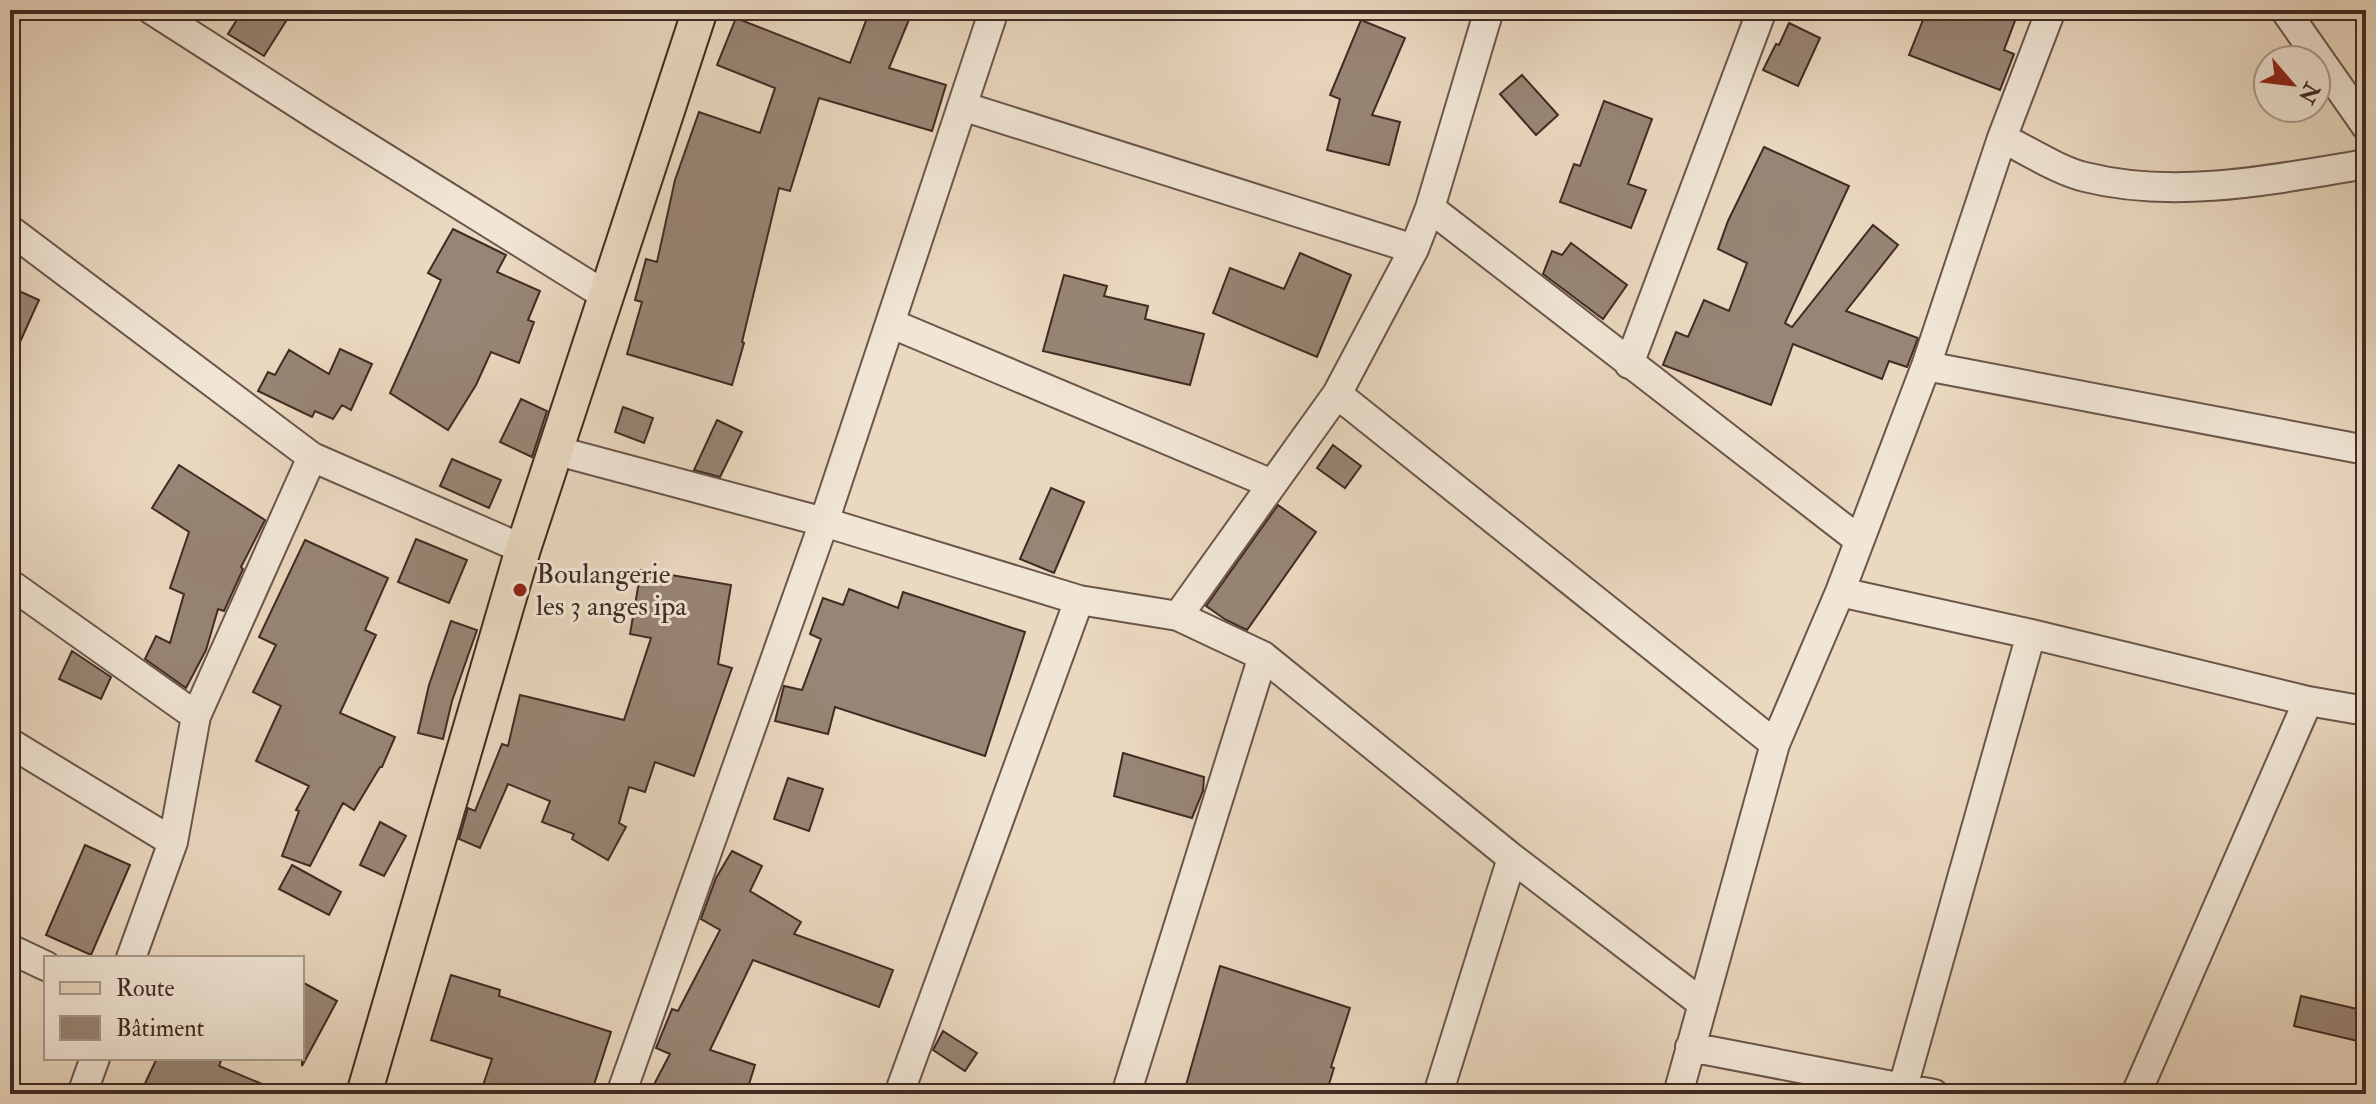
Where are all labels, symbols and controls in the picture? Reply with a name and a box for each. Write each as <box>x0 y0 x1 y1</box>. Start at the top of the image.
north arrow <box>2252 44 2332 124</box>
text: N <box>2292 77 2326 108</box>
place label: Boulangerie les 3 anges ipa <box>536 557 687 624</box>
marker: Boulangerie les 3 anges ipa <box>511 581 529 599</box>
legend <box>44 956 304 1060</box>
text: Route <box>116 973 175 1004</box>
text: Bâtiment <box>116 1013 205 1044</box>

